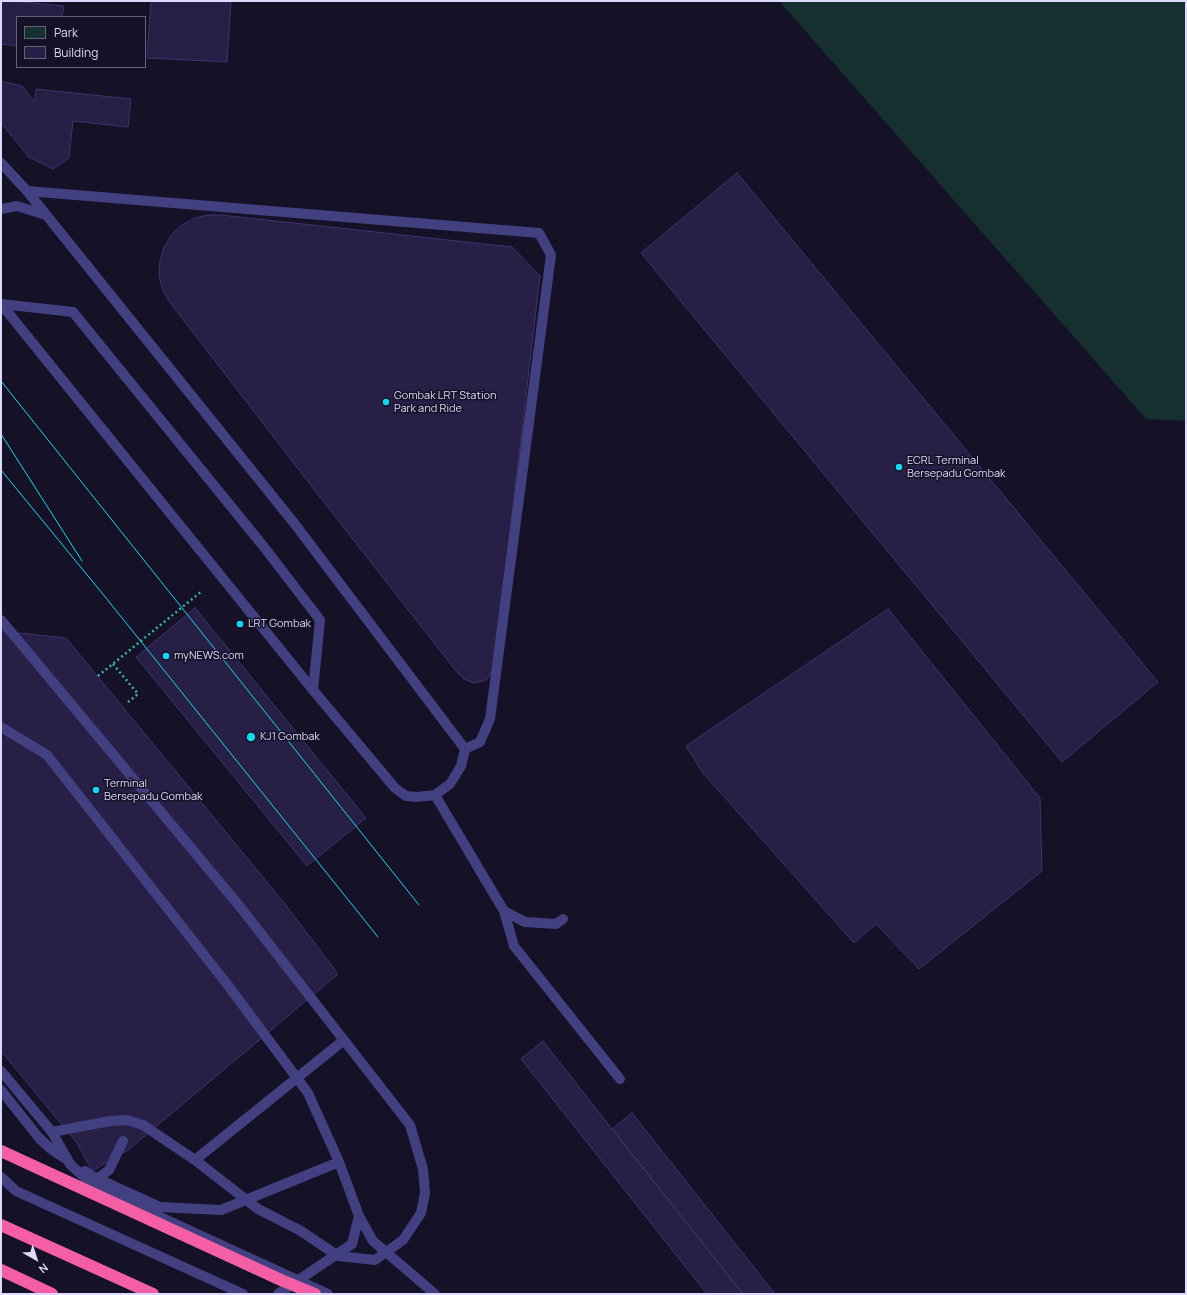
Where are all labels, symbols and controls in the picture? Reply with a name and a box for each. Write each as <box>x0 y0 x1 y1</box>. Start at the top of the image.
legend <box>16 16 146 68</box>
text: Park <box>54 24 78 41</box>
text: Building <box>54 44 98 61</box>
place label: Gombak LRT Station Park and Ride <box>394 389 496 415</box>
marker: Gombak LRT Station Park and Ride <box>381 397 391 407</box>
place label: ECRL Terminal Bersepadu Gombak <box>907 454 1005 480</box>
marker: ECRL Terminal Bersepadu Gombak <box>894 462 904 472</box>
place label: LRT Gombak <box>248 617 311 631</box>
marker: LRT Gombak <box>235 619 245 629</box>
place label: myNEWS.com <box>174 649 244 663</box>
marker: myNEWS.com <box>161 651 171 661</box>
place label: KJ1 Gombak <box>260 730 320 744</box>
marker: KJ1 Gombak <box>245 731 257 743</box>
place label: Terminal Bersepadu Gombak <box>104 777 202 803</box>
marker: Terminal Bersepadu Gombak <box>91 785 101 795</box>
north arrow <box>16 1239 56 1279</box>
text: N <box>36 1260 52 1277</box>

